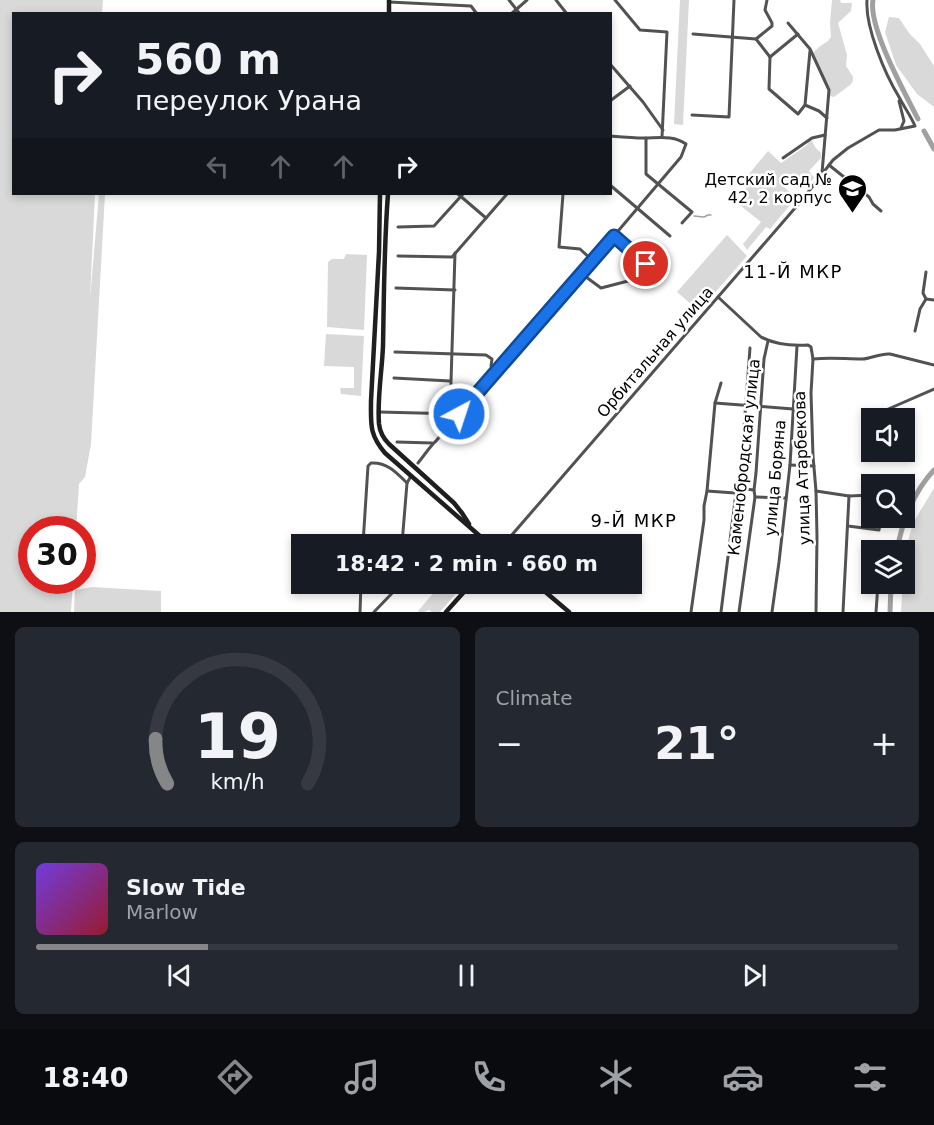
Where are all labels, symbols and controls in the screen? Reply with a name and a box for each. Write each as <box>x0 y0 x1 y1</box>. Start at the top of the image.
text: 560 m <box>135 35 281 84</box>
icon: right <box>36 36 114 114</box>
text: переулок Урана <box>135 85 362 116</box>
icon: left <box>201 150 234 183</box>
icon: ahead <box>264 150 297 183</box>
icon: ahead <box>327 150 360 183</box>
icon: right <box>390 150 423 183</box>
place label: Детский сад № 42, 2 корпус <box>705 170 832 207</box>
school or university icon: Детский сад № 42, 2 корпус <box>837 172 869 214</box>
pin <box>620 238 671 289</box>
icon: arrive <box>629 247 662 280</box>
district label: 11-Й МКР <box>743 261 843 282</box>
street label: Орбитальная улица <box>593 283 717 421</box>
street label: Каменобродская улица <box>724 358 764 556</box>
position arrow <box>427 382 491 446</box>
street label: улица Атарбекова <box>790 390 814 546</box>
map controls <box>861 408 915 594</box>
button: sound <box>861 408 915 462</box>
street label: улица Боряна <box>760 419 790 537</box>
button: search <box>861 474 915 528</box>
district label: 9-Й МКР <box>591 510 677 531</box>
speed limit sign: 30 <box>18 516 96 594</box>
button: layers <box>861 540 915 594</box>
text: 18:42 · 2 min · 660 m <box>335 551 598 576</box>
text: Climate <box>496 686 572 710</box>
text: 19 <box>194 700 281 773</box>
text: 21° <box>654 717 739 770</box>
text: − <box>496 724 523 763</box>
text: + <box>870 724 898 763</box>
text: km/h <box>210 769 264 794</box>
text: Slow Tide <box>126 875 246 900</box>
text: Marlow <box>126 900 198 924</box>
icon: previous <box>163 959 196 992</box>
icon: pause <box>450 959 483 992</box>
icon: next <box>738 959 771 992</box>
icon: directions <box>214 1056 256 1098</box>
icon: music <box>341 1056 383 1098</box>
icon: phone <box>468 1056 510 1098</box>
icon: climate <box>595 1056 637 1098</box>
icon: car <box>722 1056 764 1098</box>
icon: filters <box>849 1056 891 1098</box>
text: 18:40 <box>43 1062 129 1093</box>

